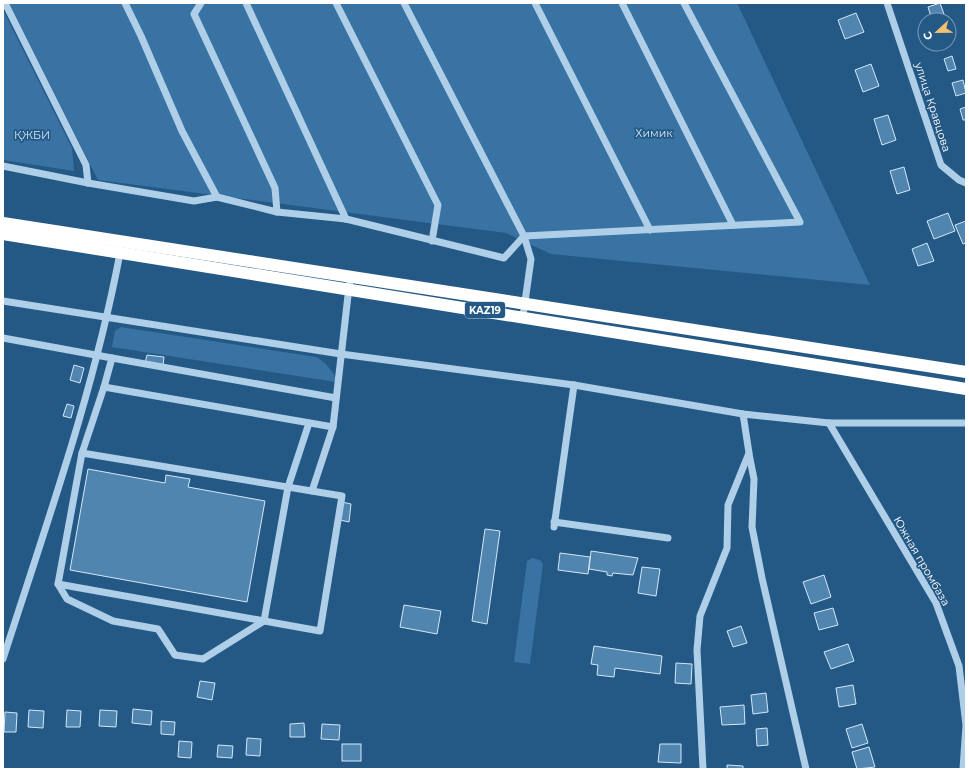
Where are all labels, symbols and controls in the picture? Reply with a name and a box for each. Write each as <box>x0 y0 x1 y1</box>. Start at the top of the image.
north arrow <box>917 12 957 52</box>
text: С <box>920 29 936 42</box>
street label: улица Кравцова <box>912 60 954 153</box>
park label: Химик <box>635 126 673 140</box>
park label: ҚЖБИ <box>14 128 50 142</box>
road number: KAZ19 <box>465 302 505 318</box>
street label: Южная промбаза <box>891 514 953 608</box>

